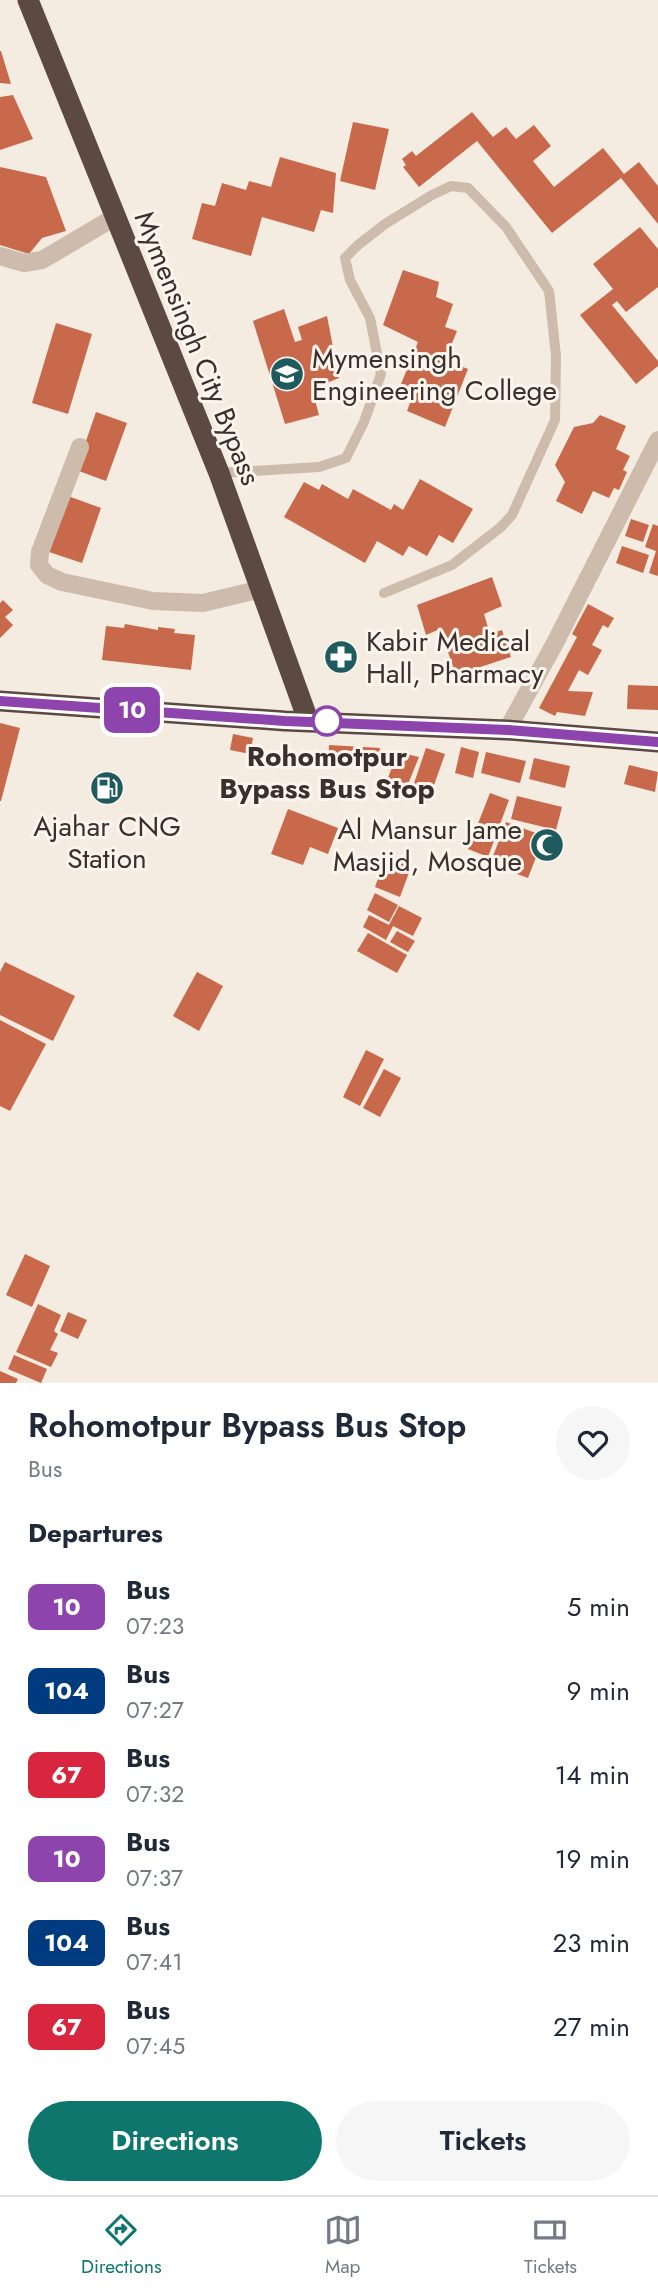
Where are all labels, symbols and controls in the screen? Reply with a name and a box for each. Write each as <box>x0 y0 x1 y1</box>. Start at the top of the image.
street label: Mymensingh City Bypass <box>124 205 271 491</box>
place label: Mymensingh Engineering College <box>312 338 557 411</box>
school or university icon: Mymensingh Engineering College <box>268 355 306 393</box>
place label: Kabir Medical Hall, Pharmacy <box>366 621 544 694</box>
pharmacy icon: Kabir Medical Hall, Pharmacy <box>322 638 360 676</box>
line badge: 10 <box>100 687 164 733</box>
text: 10 <box>118 692 146 727</box>
marker: Rohomotpur Bypass Bus Stop <box>312 706 342 736</box>
place label: Rohomotpur Bypass Bus Stop <box>219 736 435 809</box>
fuel station icon: Ajahar CNG Station <box>88 769 126 807</box>
place label: Ajahar CNG Station <box>33 806 181 879</box>
place label: Al Mansur Jame Masjid, Mosque <box>333 809 522 882</box>
mosque icon: Al Mansur Jame Masjid, Mosque <box>528 826 566 864</box>
text: Rohomotpur Bypass Bus Stop <box>28 1402 466 1449</box>
button: heart <box>556 1406 630 1480</box>
text: Bus <box>28 1452 62 1486</box>
text: Departures <box>28 1514 163 1552</box>
text: Bus <box>126 1571 170 1609</box>
text: 5 min <box>567 1588 630 1626</box>
text: 10 <box>52 1589 81 1624</box>
text: 07:23 <box>126 1609 184 1643</box>
text: Bus <box>126 1655 170 1693</box>
text: 9 min <box>567 1672 630 1710</box>
text: 104 <box>44 1673 89 1708</box>
text: 07:27 <box>126 1693 184 1727</box>
text: Bus <box>126 1739 170 1777</box>
text: 14 min <box>555 1756 630 1794</box>
text: 67 <box>51 1757 82 1792</box>
text: 07:32 <box>126 1777 184 1811</box>
text: Bus <box>126 1823 170 1861</box>
text: 19 min <box>555 1840 630 1878</box>
text: 10 <box>52 1841 81 1876</box>
text: 07:37 <box>126 1861 183 1895</box>
text: Bus <box>126 1907 170 1945</box>
text: 23 min <box>553 1924 630 1962</box>
text: 104 <box>44 1925 89 1960</box>
text: 07:41 <box>126 1945 183 1979</box>
text: Bus <box>126 1991 170 2029</box>
text: 27 min <box>553 2008 630 2046</box>
text: 67 <box>51 2009 82 2044</box>
text: 07:45 <box>126 2029 185 2063</box>
button: Directions <box>28 2101 322 2181</box>
button: Tickets <box>336 2101 630 2181</box>
tab: Directions <box>81 2211 162 2280</box>
tab: Map <box>324 2211 362 2280</box>
tab: Tickets <box>524 2211 577 2280</box>

